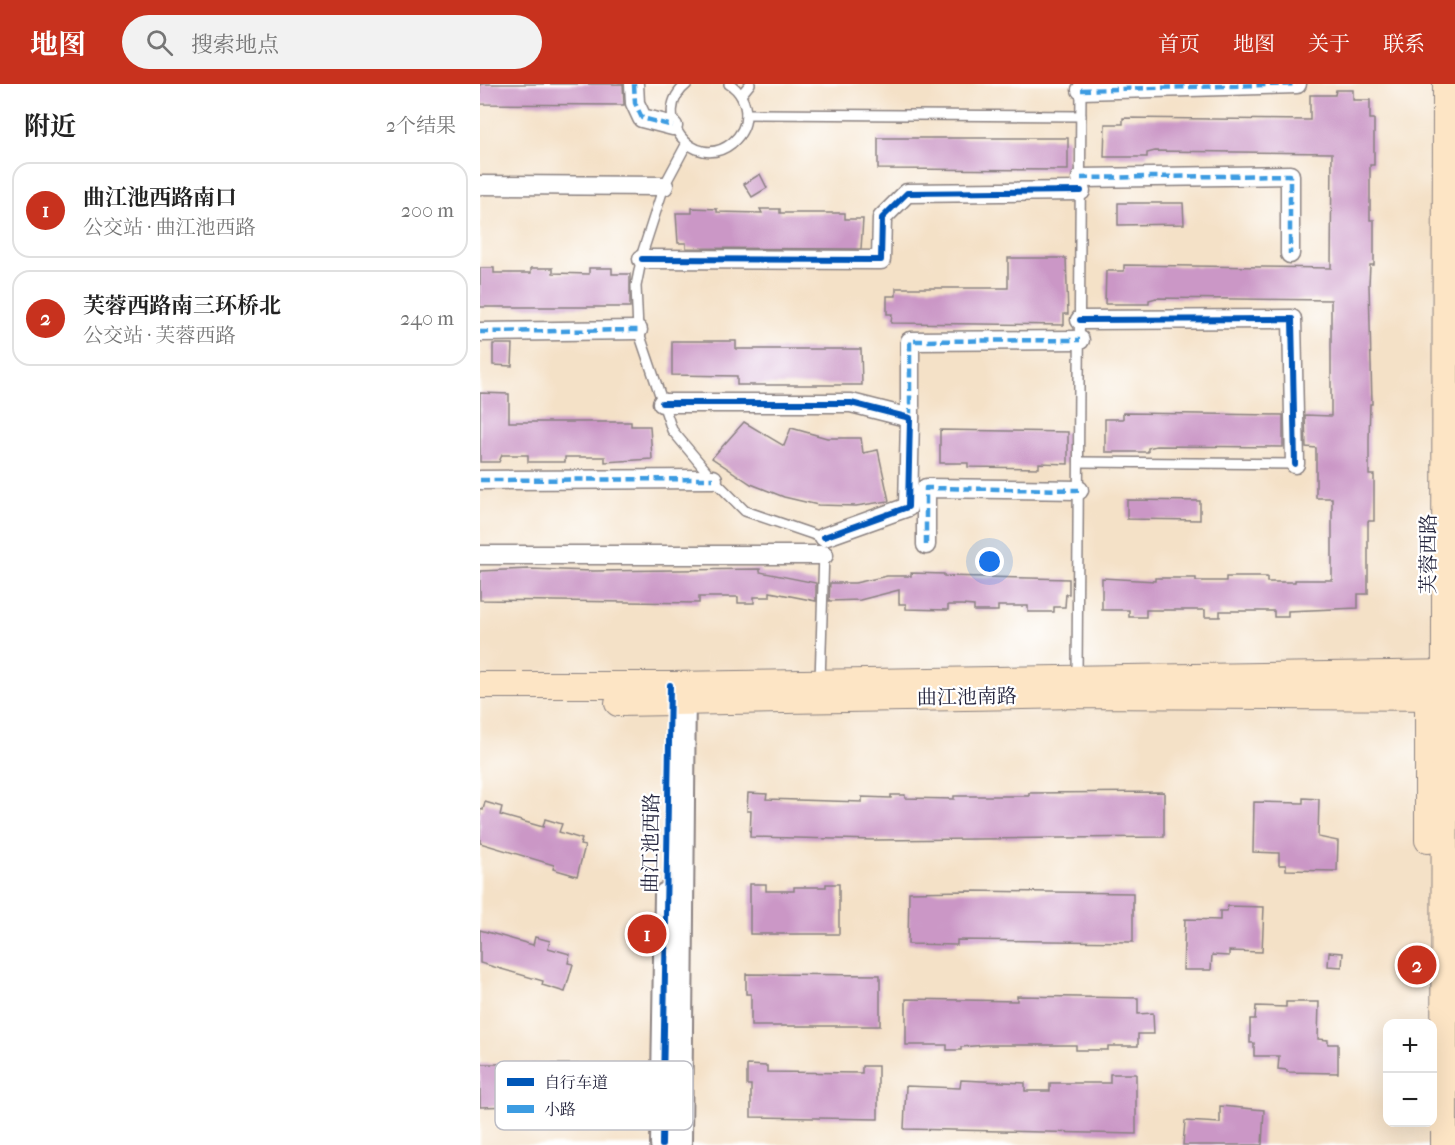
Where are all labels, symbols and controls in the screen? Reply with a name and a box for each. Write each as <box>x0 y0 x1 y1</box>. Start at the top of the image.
search box <box>122 15 542 69</box>
icon: search <box>143 26 176 59</box>
text: 地图 <box>30 28 86 61</box>
text: 搜索地点 <box>191 32 279 58</box>
text: 首页 <box>1158 32 1200 56</box>
text: 地图 <box>1233 32 1275 56</box>
text: 关于 <box>1308 32 1350 56</box>
text: 联系 <box>1383 32 1425 56</box>
text: 附近 <box>24 111 76 142</box>
text: 2个结果 <box>386 114 456 137</box>
text: 曲江池西路南口 <box>83 185 237 211</box>
text: 1 <box>42 199 49 222</box>
text: 200 m <box>401 199 454 222</box>
text: 公交站 · 曲江池西路 <box>83 216 256 239</box>
text: 芙蓉西路南三环桥北 <box>83 293 281 319</box>
text: 2 <box>40 307 51 330</box>
text: 240 m <box>400 307 454 330</box>
text: 公交站 · 芙蓉西路 <box>83 324 236 347</box>
street label: 芙蓉西路 <box>1417 514 1440 594</box>
your location <box>975 547 1004 576</box>
street label: 曲江池南路 <box>917 685 1017 709</box>
street label: 曲江池西路 <box>639 793 663 893</box>
pin: 1 <box>628 912 666 956</box>
pin: 2 <box>1398 942 1436 988</box>
map controls <box>1383 1019 1437 1127</box>
button: + <box>1383 1019 1437 1073</box>
legend <box>495 1061 693 1130</box>
text: 自行车道 <box>544 1073 608 1092</box>
button: − <box>1383 1073 1437 1127</box>
text: 小路 <box>544 1100 576 1119</box>

